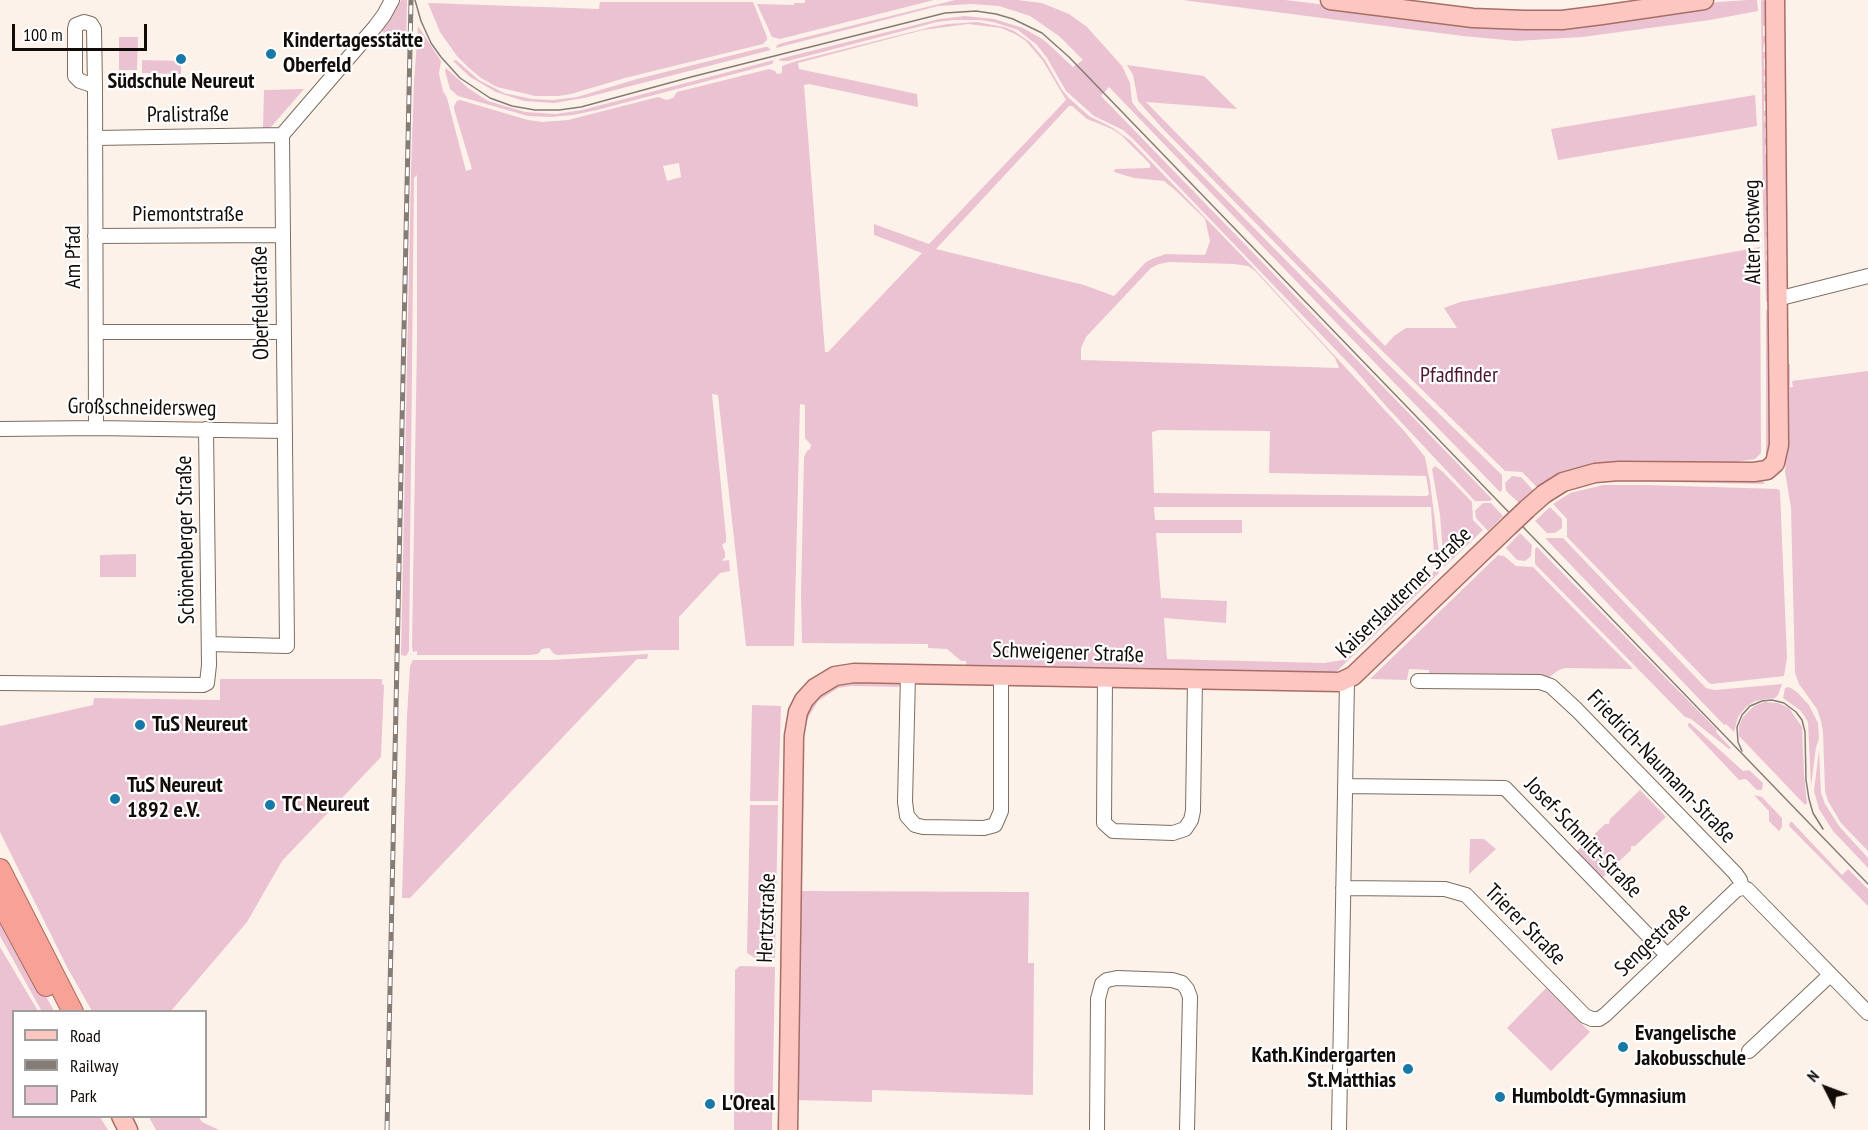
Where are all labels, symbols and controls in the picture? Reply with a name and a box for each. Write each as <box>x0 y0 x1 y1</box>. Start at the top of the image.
scale bar <box>15 12 150 50</box>
text: 100 m <box>23 23 63 46</box>
place label: Kindertagesstätte Oberfeld <box>283 28 423 80</box>
marker: Kindertagesstätte Oberfeld <box>264 47 278 61</box>
marker: Südschule Neureut <box>174 52 188 66</box>
place label: Südschule Neureut <box>108 69 254 95</box>
street label: Pralistraße <box>147 101 229 129</box>
street label: Alter Postweg <box>1739 179 1767 285</box>
street label: Piemontstraße <box>132 202 244 228</box>
street label: Am Pfad <box>61 225 87 289</box>
street label: Oberfeldstraße <box>247 246 275 360</box>
park label: Pfadfinder <box>1420 363 1498 389</box>
street label: Großschneidersweg <box>67 394 217 422</box>
street label: Schönenberger Straße <box>171 455 201 625</box>
street label: Kaiserslauterner Straße <box>1331 522 1477 664</box>
street label: Schweigener Straße <box>992 637 1144 669</box>
street label: Friedrich-Naumann-Straße <box>1581 685 1741 849</box>
place label: TuS Neureut <box>152 712 248 738</box>
marker: TuS Neureut <box>133 718 147 732</box>
street label: Josef-Schmitt-Straße <box>1519 772 1647 904</box>
place label: TuS Neureut 1892 e.V. <box>127 773 223 824</box>
marker: TuS Neureut 1892 e.V. <box>108 792 122 806</box>
place label: TC Neureut <box>282 792 370 818</box>
marker: TC Neureut <box>263 798 277 812</box>
street label: Hertzstraße <box>752 873 782 963</box>
street label: Trierer Straße <box>1479 879 1571 971</box>
street label: Sengestraße <box>1610 898 1696 982</box>
legend <box>12 1010 207 1118</box>
place label: Evangelische Jakobusschule <box>1635 1021 1746 1072</box>
text: Road <box>70 1024 101 1047</box>
marker: Evangelische Jakobusschule <box>1616 1040 1630 1054</box>
place label: Kath.Kindergarten St.Matthias <box>1251 1043 1396 1094</box>
text: Railway <box>70 1054 119 1077</box>
north arrow <box>1796 1058 1856 1118</box>
marker: Kath.Kindergarten St.Matthias <box>1401 1062 1415 1076</box>
text: N <box>1802 1066 1823 1086</box>
text: Park <box>70 1084 97 1107</box>
place label: Humboldt-Gymnasium <box>1512 1084 1686 1110</box>
marker: Humboldt-Gymnasium <box>1493 1090 1507 1104</box>
place label: L'Oreal <box>722 1091 775 1117</box>
marker: L'Oreal <box>703 1097 717 1111</box>

